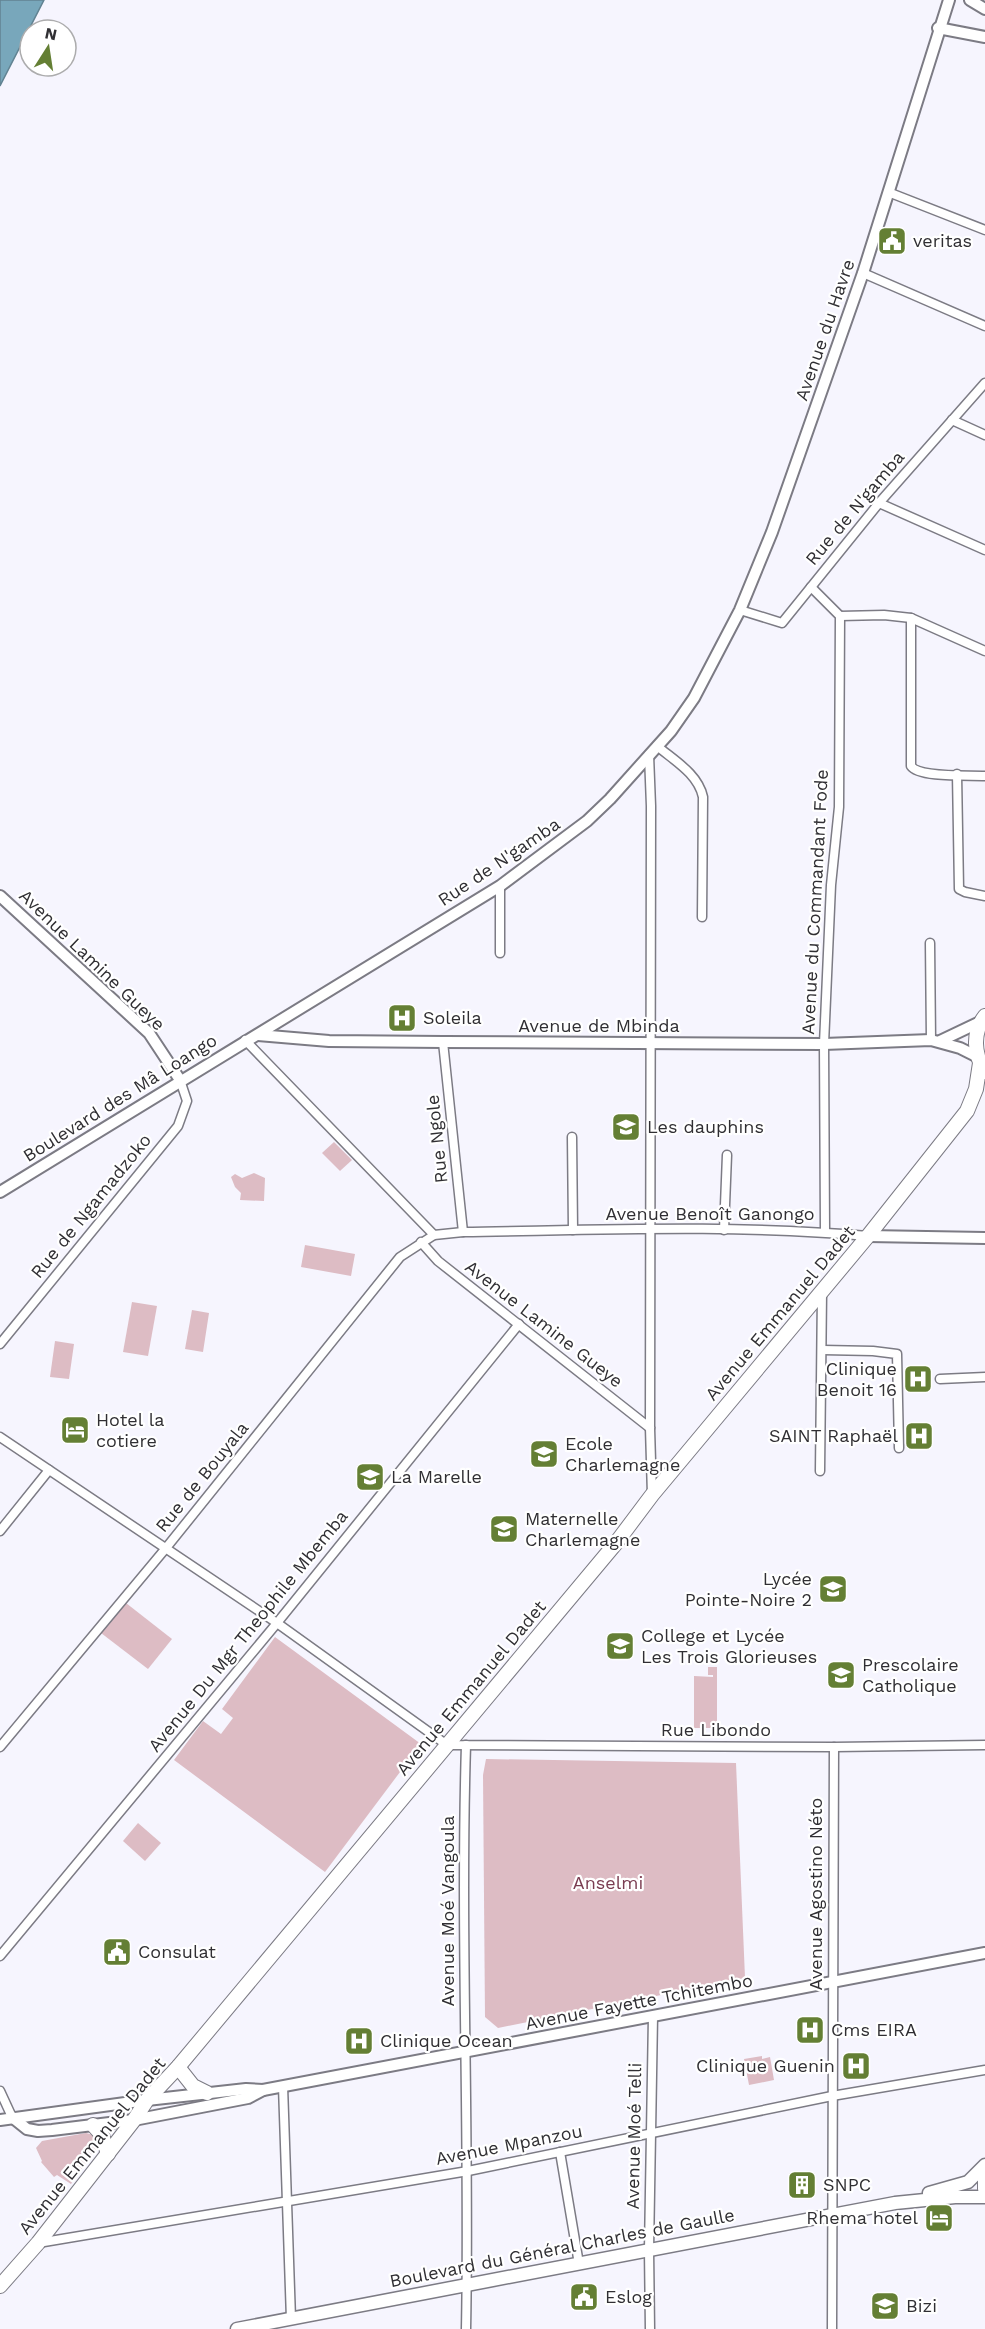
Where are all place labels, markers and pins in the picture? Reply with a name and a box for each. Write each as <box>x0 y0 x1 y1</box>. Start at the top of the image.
public building icon: veritas <box>876 225 908 257</box>
place label: veritas <box>913 230 972 251</box>
hospital icon: Soleila <box>386 1002 418 1034</box>
place label: Soleila <box>423 1007 482 1028</box>
school or university icon: Les dauphins <box>610 1111 642 1143</box>
place label: Les dauphins <box>647 1116 764 1137</box>
place label: Clinique Benoit 16 <box>817 1358 897 1400</box>
hospital icon: Clinique Benoit 16 <box>902 1363 934 1395</box>
place label: Hotel la cotiere <box>96 1409 164 1451</box>
hotel icon: Hotel la cotiere <box>59 1414 91 1446</box>
hospital icon: SAINT Raphaël <box>903 1420 935 1452</box>
place label: SAINT Raphaël <box>769 1425 898 1446</box>
place label: Ecole Charlemagne <box>565 1433 680 1475</box>
school or university icon: Ecole Charlemagne <box>528 1438 560 1470</box>
school or university icon: La Marelle <box>354 1461 386 1493</box>
place label: La Marelle <box>391 1466 482 1487</box>
place label: Maternelle Charlemagne <box>525 1508 640 1550</box>
school or university icon: Maternelle Charlemagne <box>488 1513 520 1545</box>
place label: Lycée Pointe-Noire 2 <box>685 1568 812 1610</box>
school or university icon: Lycée Pointe-Noire 2 <box>817 1573 849 1605</box>
place label: College et Lycée Les Trois Glorieuses <box>641 1625 817 1667</box>
school or university icon: College et Lycée Les Trois Glorieuses <box>604 1630 636 1662</box>
place label: Prescolaire Catholique <box>862 1654 959 1696</box>
school or university icon: Prescolaire Catholique <box>825 1659 857 1691</box>
public building icon: Consulat <box>101 1936 133 1968</box>
place label: Consulat <box>138 1941 216 1962</box>
hospital icon: Cms EIRA <box>794 2014 826 2046</box>
place label: Cms EIRA <box>831 2019 917 2040</box>
hospital icon: Clinique Ocean <box>343 2025 375 2057</box>
place label: Clinique Ocean <box>380 2030 513 2051</box>
hospital icon: Clinique Guenin <box>840 2050 872 2082</box>
place label: Clinique Guenin <box>696 2055 835 2076</box>
building icon: SNPC <box>786 2169 818 2201</box>
place label: SNPC <box>823 2174 871 2195</box>
hotel icon: Rhema hotel <box>923 2202 955 2234</box>
place label: Rhema hotel <box>806 2207 918 2228</box>
public building icon: Eslog <box>568 2281 600 2313</box>
place label: Eslog <box>605 2286 652 2307</box>
school or university icon: Bizi <box>869 2290 901 2322</box>
place label: Bizi <box>906 2295 937 2316</box>

